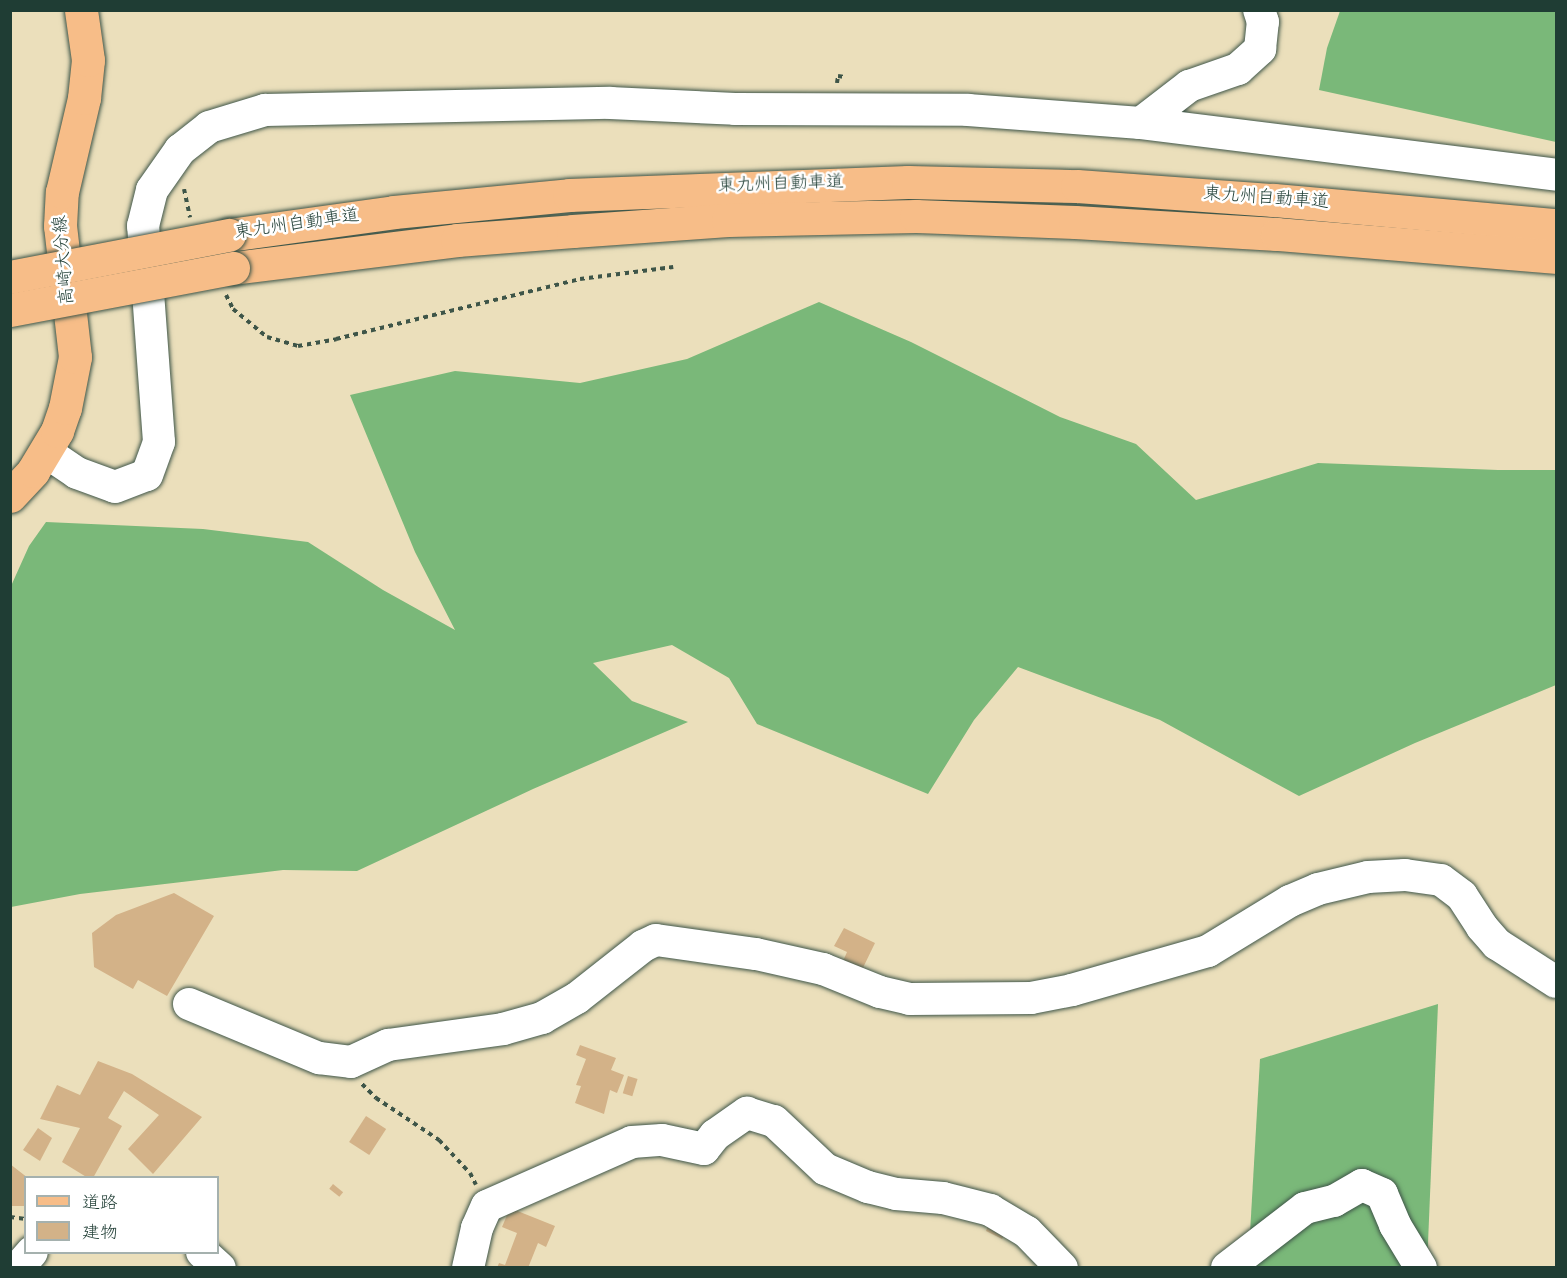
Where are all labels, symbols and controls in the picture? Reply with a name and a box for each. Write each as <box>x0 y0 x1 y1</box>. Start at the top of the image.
street label: 東九州自動車道 <box>718 173 844 199</box>
street label: 東九州自動車道 <box>1202 185 1330 215</box>
street label: 東九州自動車道 <box>233 207 361 245</box>
street label: 高崎大分線 <box>51 214 81 306</box>
legend <box>24 1176 219 1254</box>
text: 道路 <box>82 1194 118 1215</box>
text: 建物 <box>82 1224 118 1245</box>

